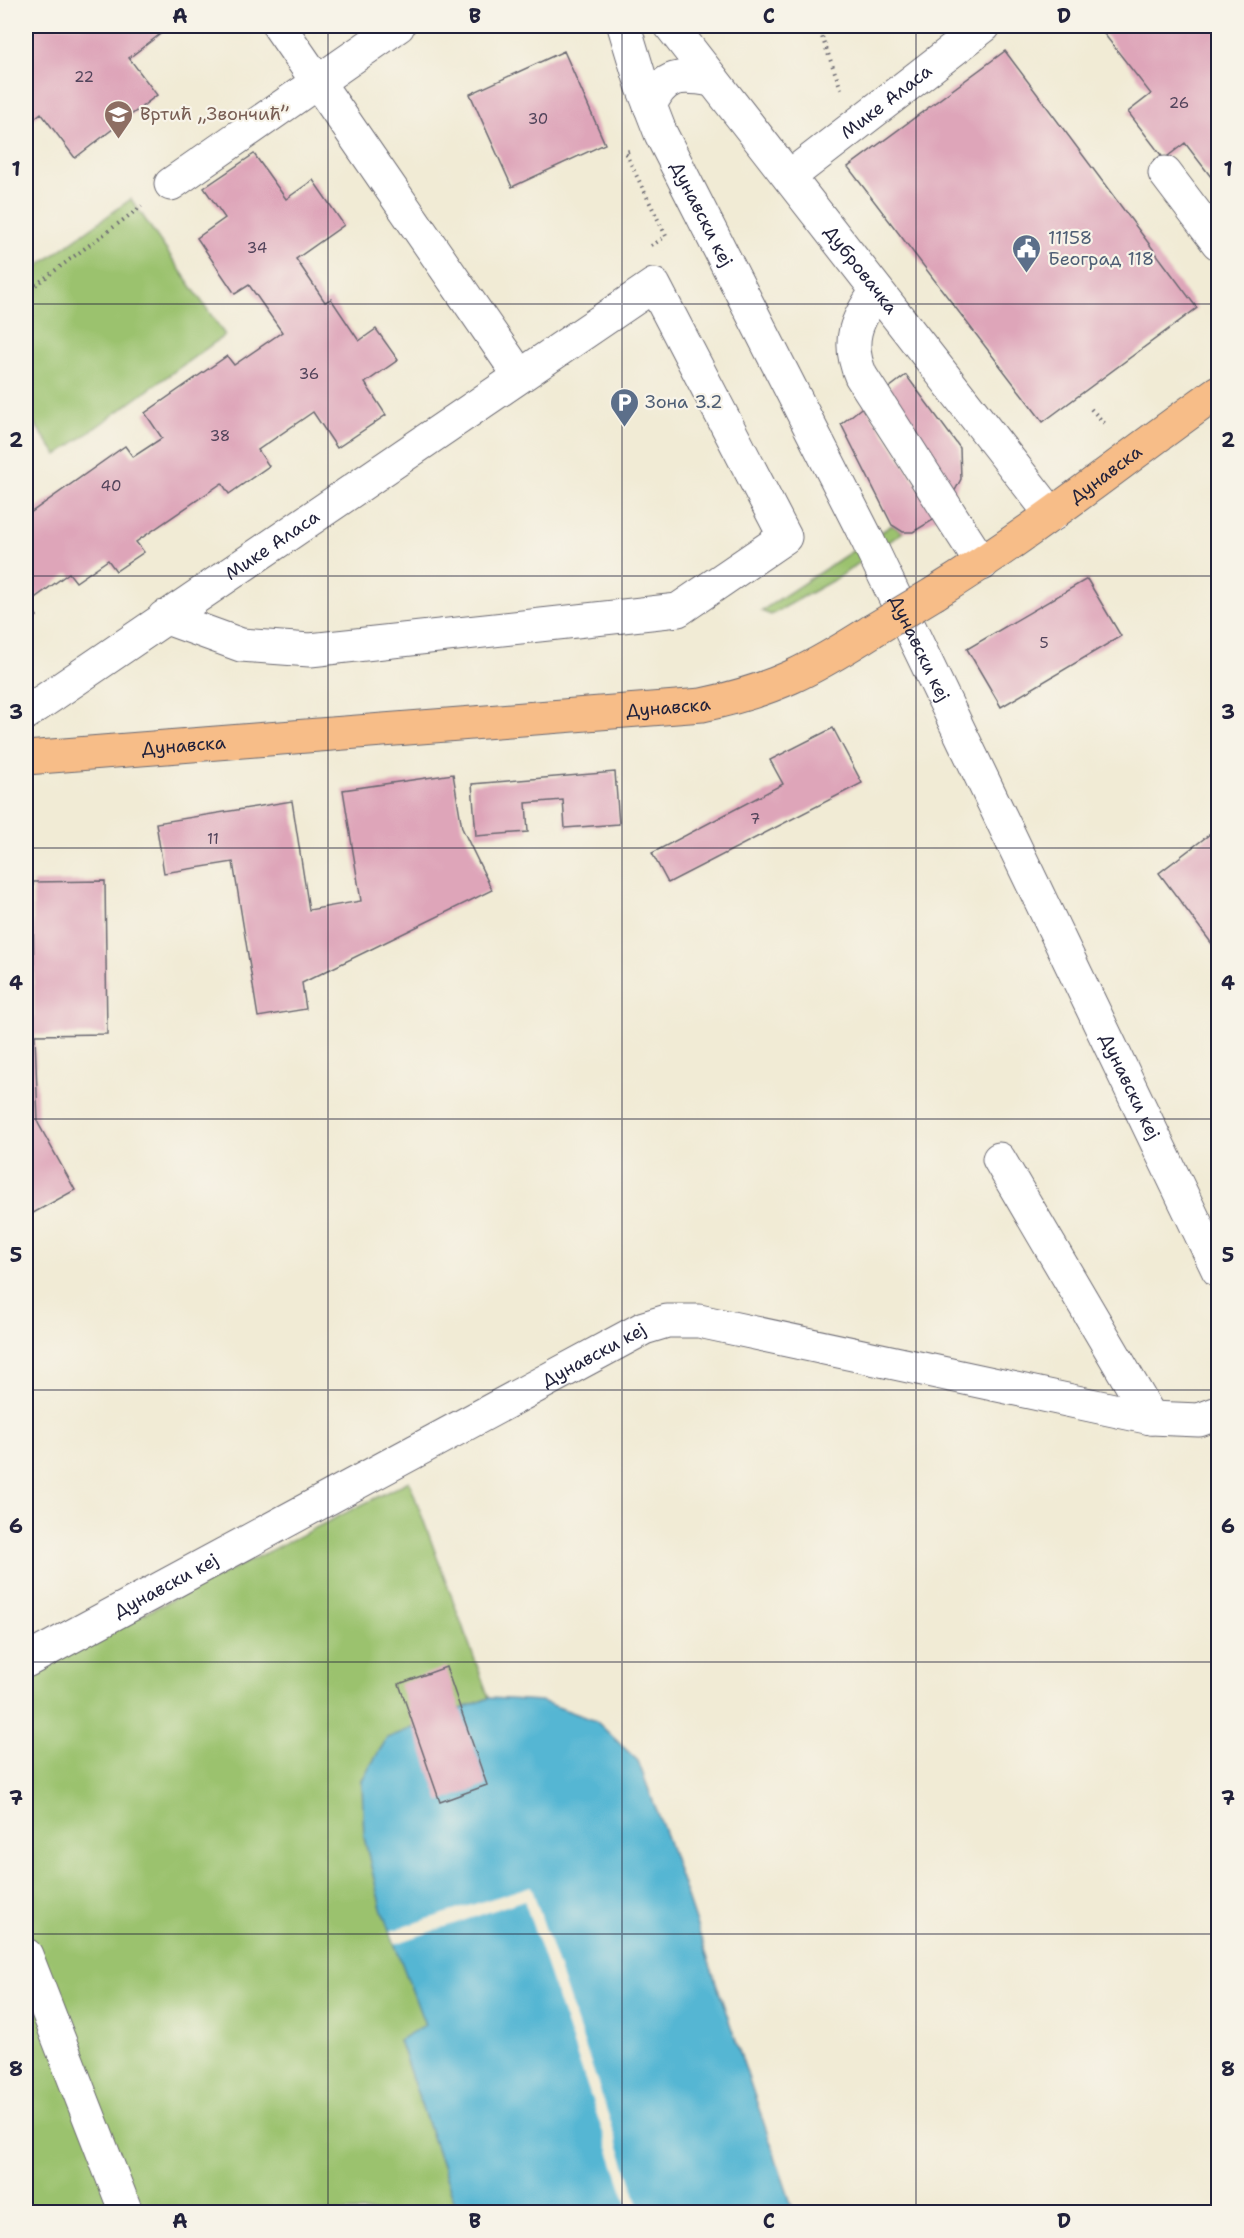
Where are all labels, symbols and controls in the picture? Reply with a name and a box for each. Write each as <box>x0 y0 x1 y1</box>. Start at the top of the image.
text: A <box>172 3 188 29</box>
text: B <box>469 3 481 29</box>
text: C <box>763 3 775 29</box>
text: D <box>1057 3 1071 29</box>
street label: Мике Аласа <box>836 59 937 145</box>
house number: 22 <box>74 67 94 87</box>
house number: 26 <box>1169 93 1189 113</box>
school or university icon: Вртић „Звончић” <box>103 98 135 140</box>
place label: Вртић „Звончић” <box>140 102 289 126</box>
house number: 30 <box>528 109 548 129</box>
text: 1 <box>11 156 21 182</box>
text: 1 <box>1223 156 1233 182</box>
street label: Дунавски кеј <box>665 157 738 271</box>
street label: Дубровачка <box>819 220 903 319</box>
place label: 11158 Београд 118 <box>1048 226 1154 271</box>
public building icon: 11158 Београд 118 <box>1011 232 1043 274</box>
house number: 34 <box>247 238 267 258</box>
house number: 36 <box>299 364 319 384</box>
parking icon: Зона 3.2 <box>608 386 640 428</box>
place label: Зона 3.2 <box>645 390 723 414</box>
house number: 38 <box>210 426 230 446</box>
text: 2 <box>9 427 23 453</box>
text: 2 <box>1221 427 1235 453</box>
street label: Дунавска <box>1065 440 1147 509</box>
house number: 40 <box>101 476 121 496</box>
street label: Мике Аласа <box>220 505 324 586</box>
street label: Дунавски кеј <box>884 591 955 705</box>
house number: 5 <box>1039 633 1049 653</box>
street label: Дунавска <box>625 692 713 723</box>
text: 3 <box>9 699 23 725</box>
text: 3 <box>1221 699 1235 725</box>
street label: Дунавска <box>140 730 227 761</box>
house number: 7 <box>750 809 760 829</box>
house number: 11 <box>207 829 219 849</box>
text: 4 <box>9 970 23 996</box>
text: 4 <box>1221 970 1235 996</box>
street label: Дунавски кеј <box>1094 1029 1166 1144</box>
text: 5 <box>10 1242 22 1268</box>
text: 5 <box>1222 1242 1234 1268</box>
street label: Дунавски кеј <box>537 1317 650 1393</box>
text: 6 <box>9 1513 23 1539</box>
text: 6 <box>1221 1513 1235 1539</box>
street label: Дунавски кеј <box>110 1548 222 1623</box>
text: 7 <box>9 1785 23 1811</box>
text: 7 <box>1221 1785 1235 1811</box>
text: 8 <box>9 2056 23 2082</box>
text: 8 <box>1221 2056 1235 2082</box>
text: A <box>172 2208 188 2234</box>
text: B <box>469 2208 481 2234</box>
text: C <box>763 2208 775 2234</box>
text: D <box>1057 2208 1071 2234</box>

